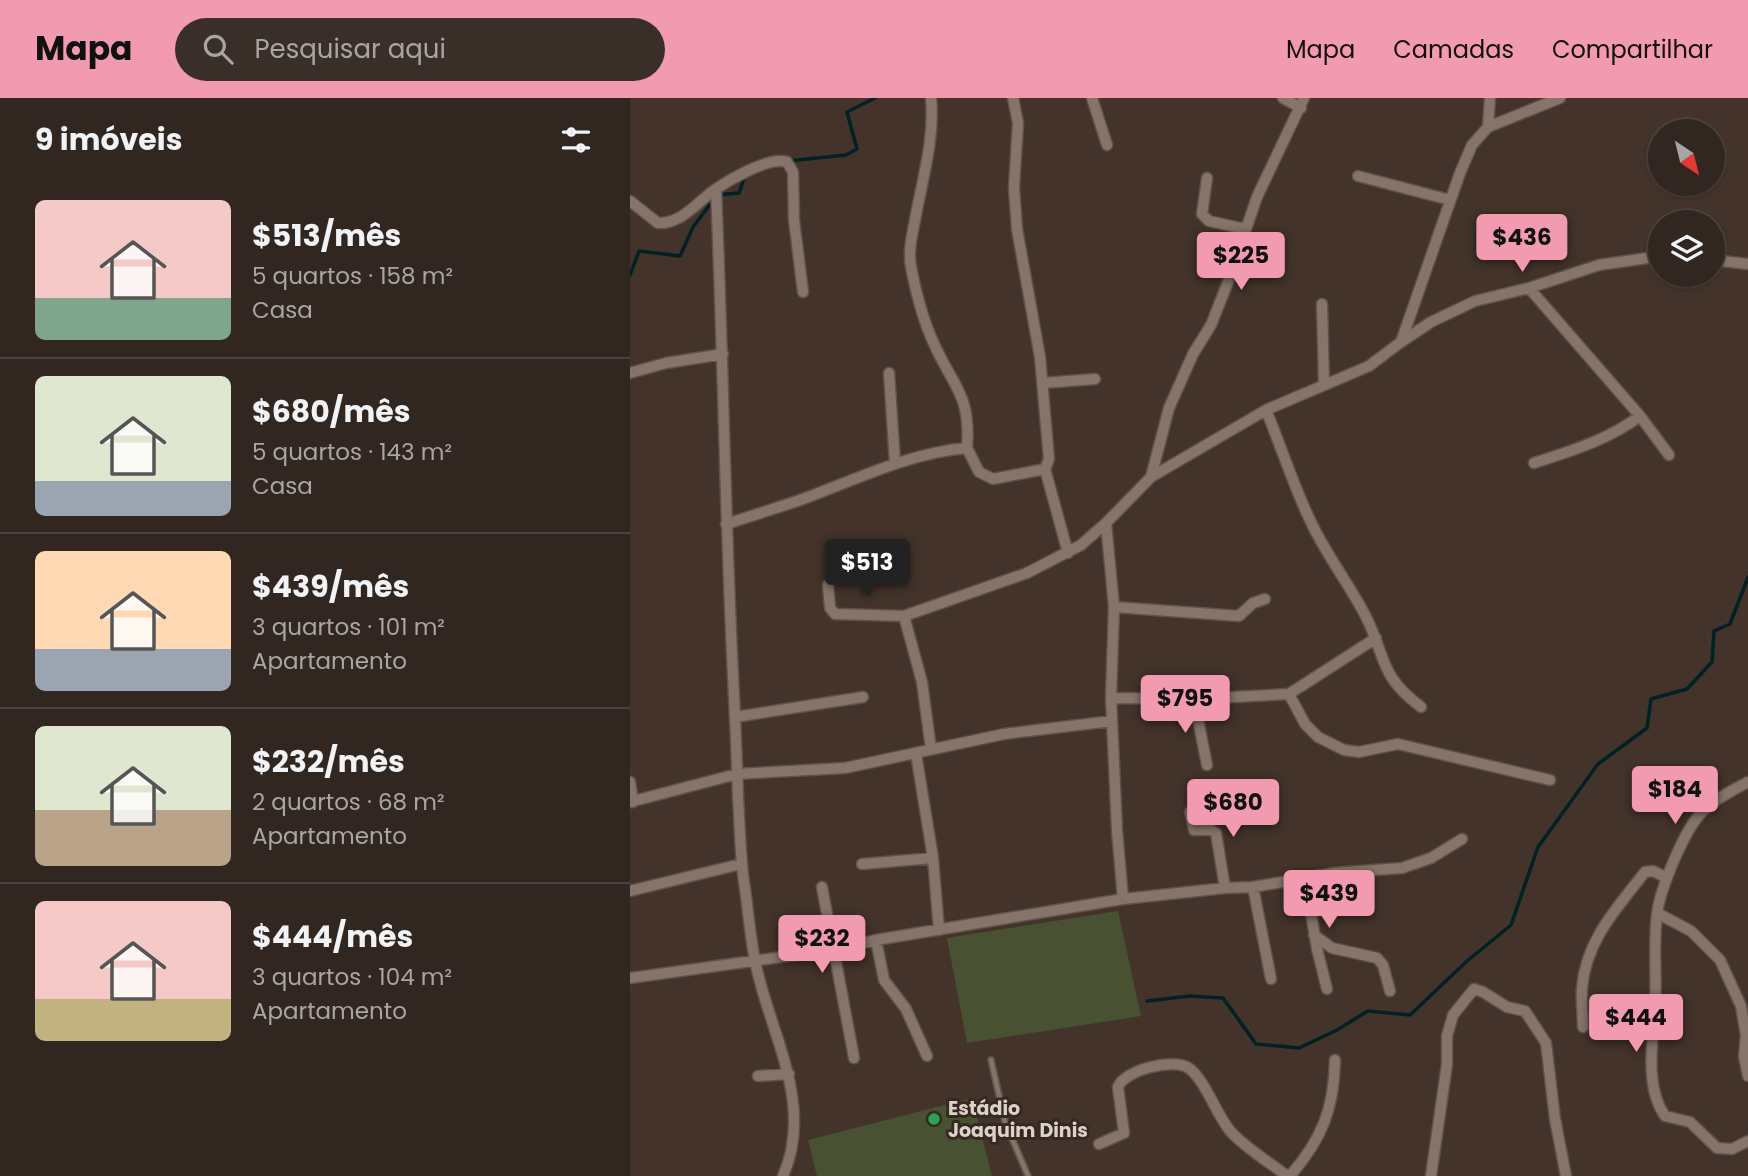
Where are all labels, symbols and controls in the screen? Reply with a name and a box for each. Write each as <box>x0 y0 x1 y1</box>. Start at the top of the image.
search box <box>175 18 665 81</box>
text: Mapa <box>35 25 133 72</box>
icon: search <box>199 30 237 68</box>
text: Pesquisar aqui <box>255 31 446 67</box>
text: Mapa <box>1286 33 1355 66</box>
text: Camadas <box>1393 33 1514 66</box>
text: Compartilhar <box>1552 33 1713 66</box>
text: 9 imóveis <box>35 118 182 161</box>
north arrow <box>1648 119 1726 196</box>
map controls <box>1648 119 1725 287</box>
icon: filters <box>557 121 595 159</box>
button: layers <box>1648 210 1725 287</box>
text: $513/mês <box>252 214 401 257</box>
pin: $436 <box>1481 214 1563 274</box>
text: $436 <box>1492 221 1552 253</box>
icon: home <box>91 228 175 312</box>
pin: $225 <box>1200 232 1282 292</box>
text: $225 <box>1213 239 1269 271</box>
text: 5 quartos · 158 m² <box>252 260 453 292</box>
text: Casa <box>252 294 313 326</box>
text: $680/mês <box>252 390 410 433</box>
icon: home <box>91 404 175 488</box>
text: 5 quartos · 143 m² <box>252 436 452 468</box>
text: Casa <box>252 470 313 502</box>
pin: $513 <box>826 540 908 599</box>
text: $513 <box>841 546 893 578</box>
text: $439/mês <box>252 565 409 608</box>
icon: home <box>91 579 175 663</box>
text: 3 quartos · 101 m² <box>252 611 445 643</box>
text: Apartamento <box>252 645 407 677</box>
pin: $795 <box>1144 676 1226 735</box>
text: $795 <box>1157 682 1213 714</box>
text: $232/mês <box>252 740 405 783</box>
icon: home <box>91 754 175 838</box>
pin: $184 <box>1634 766 1716 826</box>
text: $184 <box>1648 773 1702 805</box>
pin: $680 <box>1192 780 1274 839</box>
text: 2 quartos · 68 m² <box>252 786 445 818</box>
text: $680 <box>1203 786 1263 818</box>
text: Apartamento <box>252 820 407 852</box>
pin: $439 <box>1288 870 1370 930</box>
text: $439 <box>1300 877 1358 909</box>
text: $444/mês <box>252 915 413 958</box>
pin: $232 <box>781 916 863 975</box>
text: $232 <box>794 922 850 954</box>
icon: home <box>91 929 175 1013</box>
text: 3 quartos · 104 m² <box>252 961 452 993</box>
text: Apartamento <box>252 995 407 1027</box>
pin: $444 <box>1595 995 1677 1054</box>
text: $444 <box>1605 1001 1667 1033</box>
place label: Estádio Joaquim Dinis <box>948 1095 1088 1144</box>
marker: Estádio Joaquim Dinis <box>926 1111 942 1127</box>

